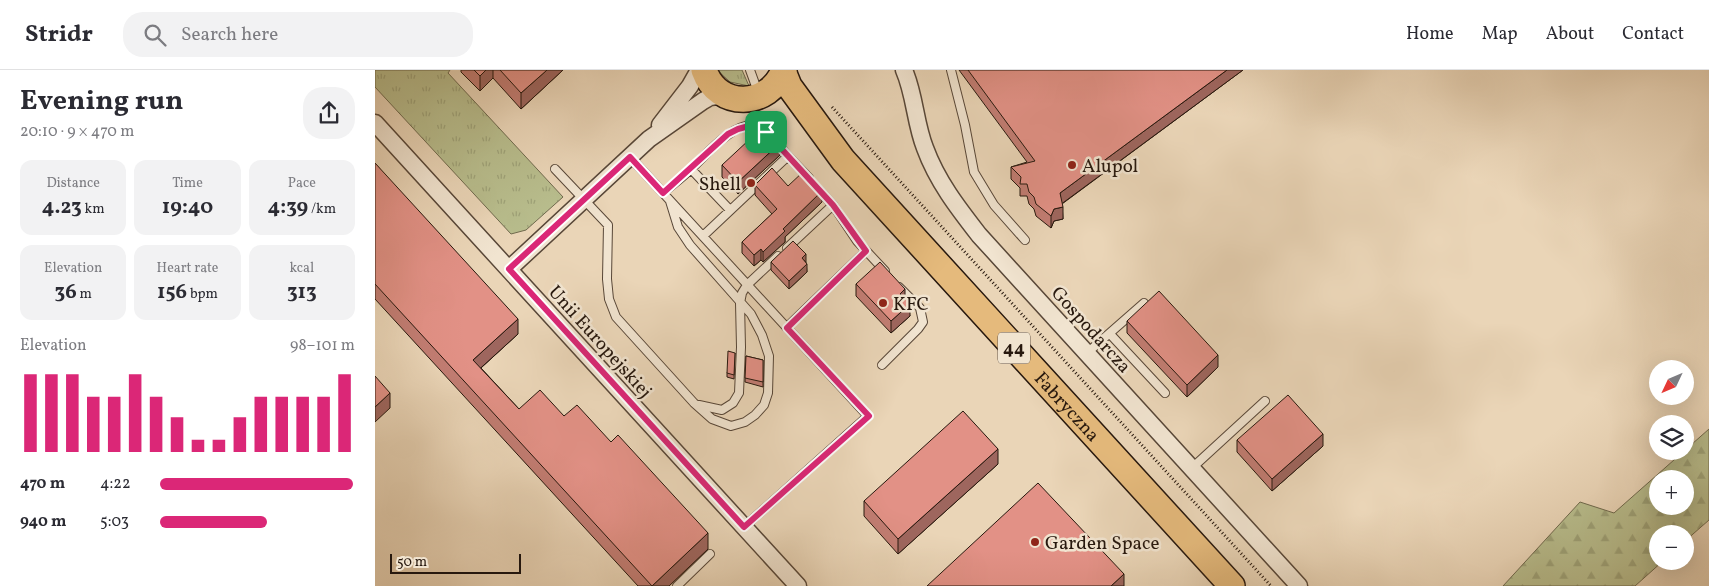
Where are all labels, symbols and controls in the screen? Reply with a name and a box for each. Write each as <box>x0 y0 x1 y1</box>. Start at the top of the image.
search box <box>123 12 473 57</box>
text: Stridr <box>25 18 93 52</box>
icon: search <box>141 21 169 49</box>
text: Search here <box>181 22 278 48</box>
text: Home <box>1406 22 1454 47</box>
text: Map <box>1482 22 1518 47</box>
text: About <box>1546 22 1594 47</box>
text: Contact <box>1622 22 1684 47</box>
text: Evening run <box>20 82 184 121</box>
button: share <box>303 87 355 139</box>
pin <box>745 111 787 153</box>
icon: arrive <box>752 118 780 146</box>
text: 20:10 · 9 × 470 m <box>20 121 134 143</box>
place label: Alupol <box>1082 154 1139 180</box>
marker: Alupol <box>1066 159 1078 171</box>
place label: Shell <box>699 172 741 198</box>
text: Distance <box>46 174 100 193</box>
text: Time <box>172 174 203 193</box>
text: Pace <box>288 174 316 193</box>
marker: Shell <box>745 177 757 189</box>
text: 4.23 <box>42 193 82 222</box>
text: 19:40 <box>162 193 213 222</box>
text: 4:39 <box>268 193 308 222</box>
text: km <box>82 200 105 219</box>
text: /km <box>308 200 336 219</box>
text: Elevation <box>44 259 102 278</box>
text: Heart rate <box>157 259 218 278</box>
text: kcal <box>289 259 314 278</box>
text: 36 <box>54 278 77 307</box>
text: 156 <box>157 278 187 307</box>
text: 313 <box>287 278 317 307</box>
street label: Unii Europejskiej <box>542 280 657 404</box>
street label: Gospodarcza <box>1044 281 1137 379</box>
text: m <box>77 285 92 304</box>
text: bpm <box>187 285 218 304</box>
place label: KFC <box>893 292 929 318</box>
marker: KFC <box>877 297 889 309</box>
road number: 44 <box>998 332 1030 364</box>
text: Elevation <box>20 335 87 357</box>
text: 98–101 m <box>290 335 355 357</box>
north arrow <box>1649 360 1694 405</box>
map controls <box>1649 360 1694 570</box>
street label: Fabryczna <box>1027 367 1105 448</box>
button: layers <box>1649 415 1694 460</box>
button: + <box>1649 470 1694 515</box>
text: 470 m <box>20 473 65 495</box>
text: 4:22 <box>100 473 131 495</box>
text: 940 m <box>20 511 66 533</box>
text: 5:03 <box>100 511 129 533</box>
button: − <box>1649 525 1694 570</box>
place label: Garden Space <box>1045 531 1160 557</box>
marker: Garden Space <box>1029 536 1041 548</box>
scale bar <box>390 551 521 574</box>
text: 50 m <box>397 553 427 572</box>

